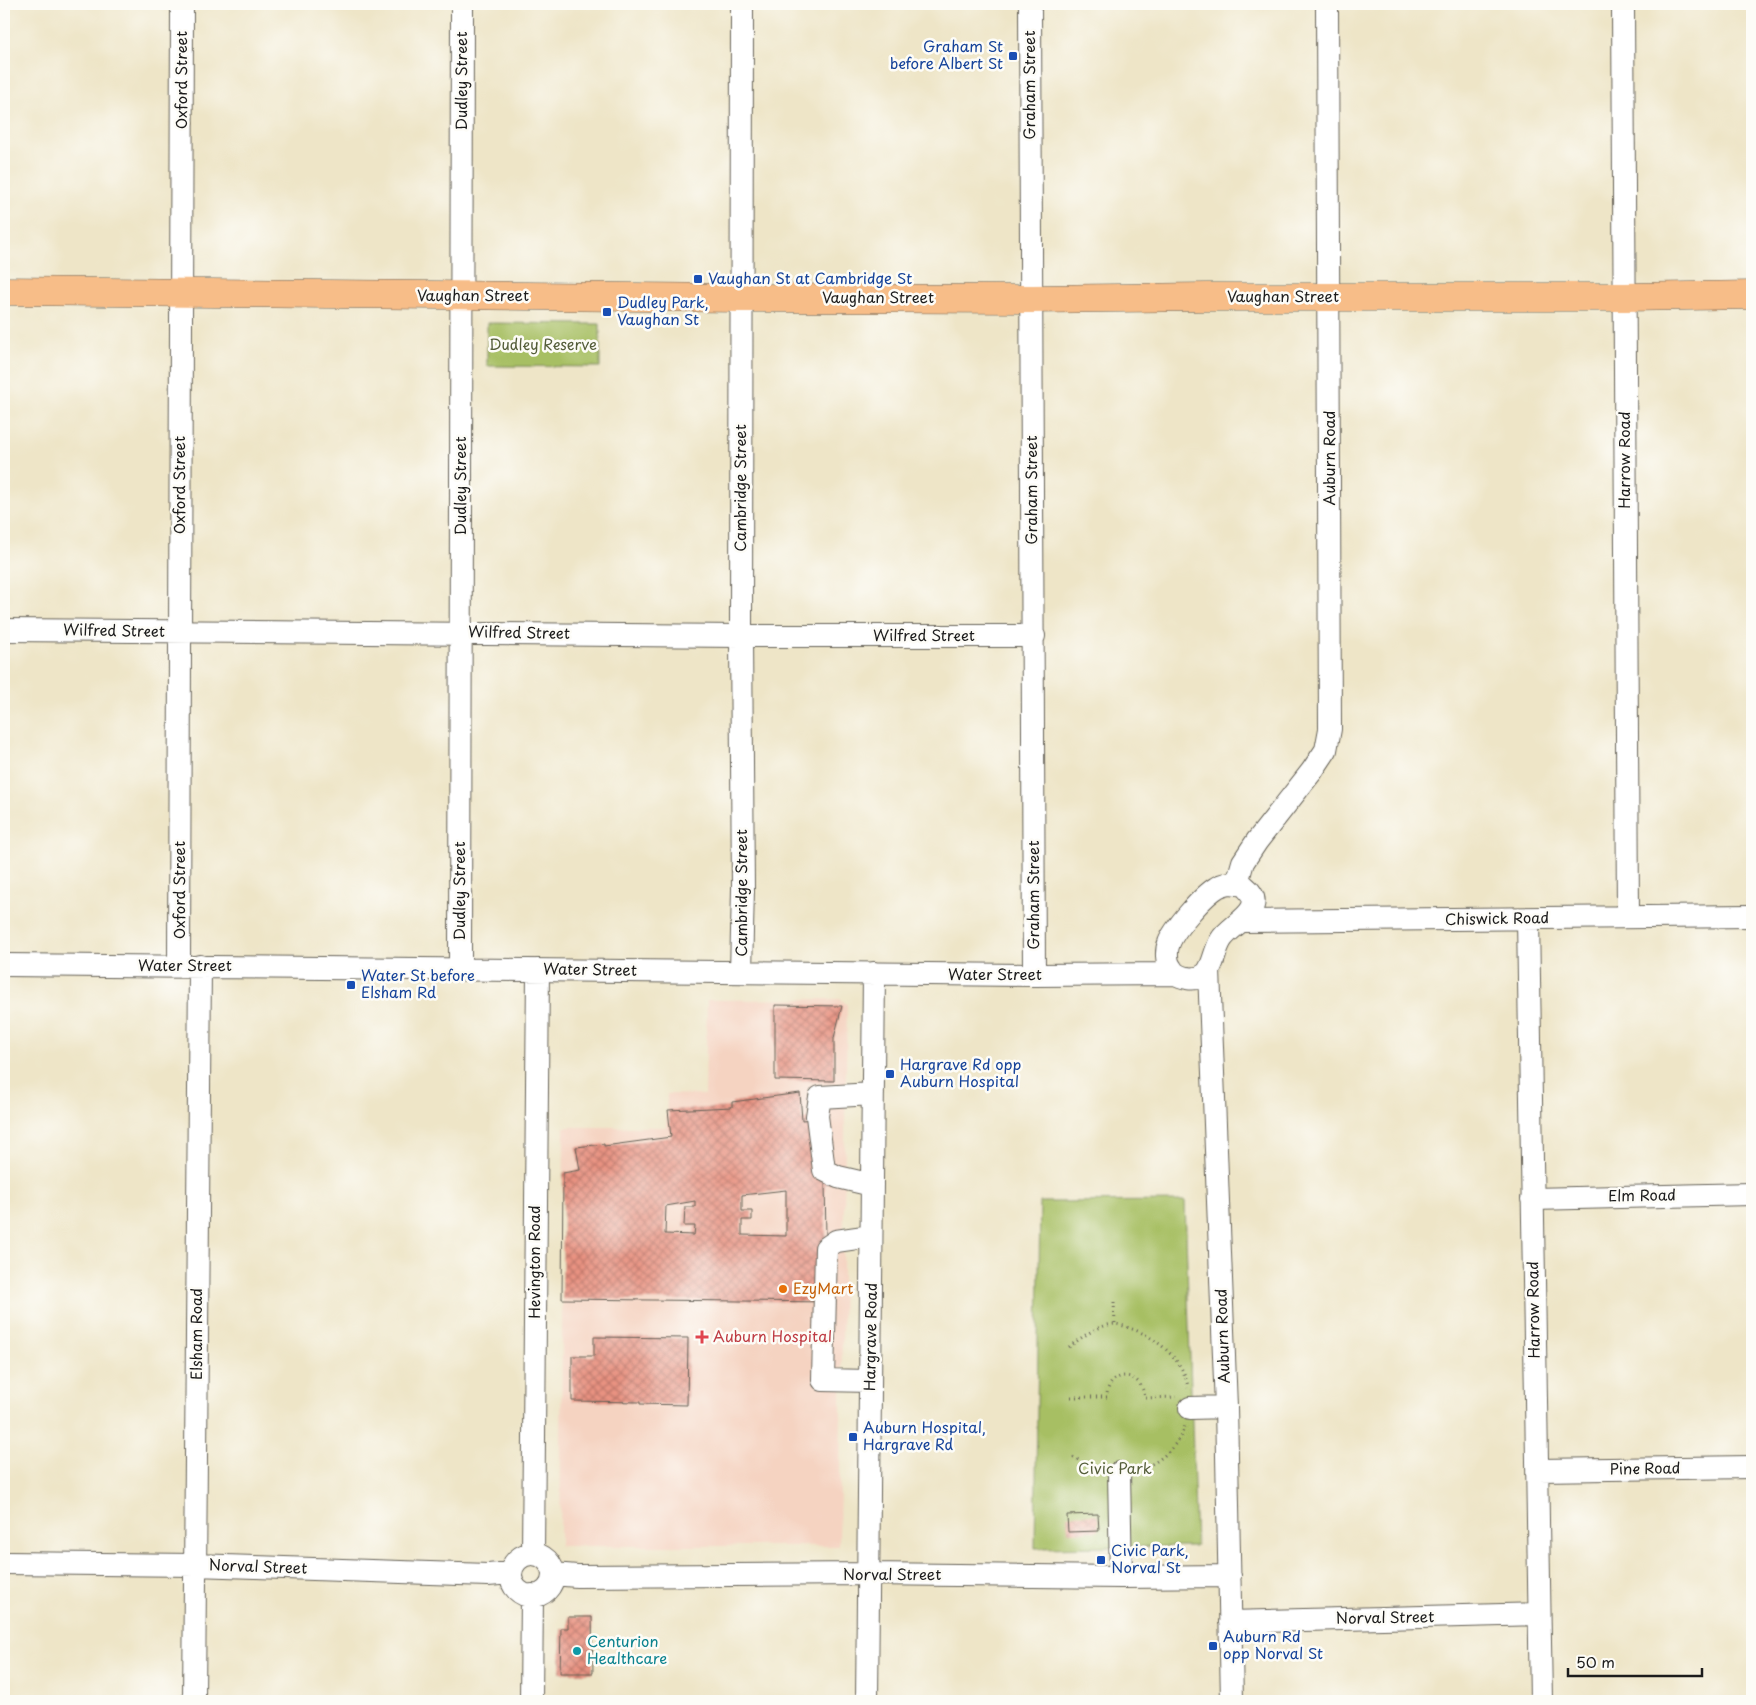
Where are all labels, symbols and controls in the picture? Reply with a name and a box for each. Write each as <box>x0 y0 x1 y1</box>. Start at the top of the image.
street label: Graham Street <box>1017 30 1040 140</box>
street label: Oxford Street <box>169 31 192 129</box>
street label: Dudley Street <box>449 31 472 131</box>
place label: Graham St before Albert St <box>890 34 1003 74</box>
marker: Graham St before Albert St <box>1007 50 1019 62</box>
place label: Vaughan St at Cambridge St <box>708 266 912 289</box>
marker: Vaughan St at Cambridge St <box>692 273 704 285</box>
street label: Vaughan Street <box>417 283 529 306</box>
street label: Vaughan Street <box>1227 284 1339 307</box>
street label: Vaughan Street <box>822 285 934 308</box>
place label: Dudley Park, Vaughan St <box>617 290 709 330</box>
marker: Dudley Park, Vaughan St <box>601 306 613 318</box>
park label: Dudley Reserve <box>489 332 597 355</box>
street label: Auburn Road <box>1317 411 1340 505</box>
street label: Harrow Road <box>1612 411 1635 509</box>
street label: Cambridge Street <box>728 424 751 552</box>
street label: Graham Street <box>1019 435 1042 545</box>
street label: Oxford Street <box>167 436 190 534</box>
street label: Dudley Street <box>448 436 471 536</box>
street label: Wilfred Street <box>63 617 165 642</box>
street label: Wilfred Street <box>468 619 570 644</box>
street label: Wilfred Street <box>873 623 975 646</box>
street label: Cambridge Street <box>729 829 752 957</box>
street label: Graham Street <box>1021 840 1044 950</box>
street label: Oxford Street <box>167 841 190 939</box>
street label: Dudley Street <box>447 841 470 941</box>
street label: Chiswick Road <box>1445 905 1549 930</box>
street label: Water Street <box>138 953 232 976</box>
street label: Water Street <box>543 956 637 981</box>
street label: Water Street <box>948 962 1042 985</box>
place label: Water St before Elsham Rd <box>361 963 475 1003</box>
marker: Water St before Elsham Rd <box>345 979 357 991</box>
place label: Hargrave Rd opp Auburn Hospital <box>900 1052 1021 1092</box>
marker: Hargrave Rd opp Auburn Hospital <box>884 1068 896 1080</box>
street label: Elm Road <box>1608 1182 1676 1207</box>
street label: Hevington Road <box>522 1205 545 1319</box>
street label: Harrow Road <box>1520 1261 1545 1359</box>
place label: EzyMart <box>793 1276 853 1299</box>
marker: EzyMart <box>777 1283 789 1295</box>
street label: Hargrave Road <box>857 1283 882 1391</box>
street label: Elsham Road <box>184 1288 207 1380</box>
street label: Auburn Road <box>1208 1288 1235 1384</box>
place label: Auburn Hospital <box>713 1324 832 1347</box>
marker: Auburn Hospital <box>695 1330 709 1344</box>
place label: Auburn Hospital, Hargrave Rd <box>863 1415 986 1455</box>
marker: Auburn Hospital, Hargrave Rd <box>847 1431 859 1443</box>
street label: Pine Road <box>1609 1455 1681 1480</box>
park label: Civic Park <box>1078 1456 1152 1479</box>
place label: Civic Park, Norval St <box>1111 1538 1189 1578</box>
street label: Norval Street <box>208 1552 308 1579</box>
marker: Civic Park, Norval St <box>1095 1554 1107 1566</box>
street label: Norval Street <box>843 1562 941 1585</box>
street label: Norval Street <box>1335 1604 1434 1629</box>
place label: Auburn Rd opp Norval St <box>1223 1624 1323 1664</box>
place label: Centurion Healthcare <box>587 1629 667 1669</box>
marker: Auburn Rd opp Norval St <box>1207 1640 1219 1652</box>
marker: Centurion Healthcare <box>571 1645 583 1657</box>
scale bar <box>1568 1645 1702 1677</box>
text: 50 m <box>1576 1650 1615 1673</box>

